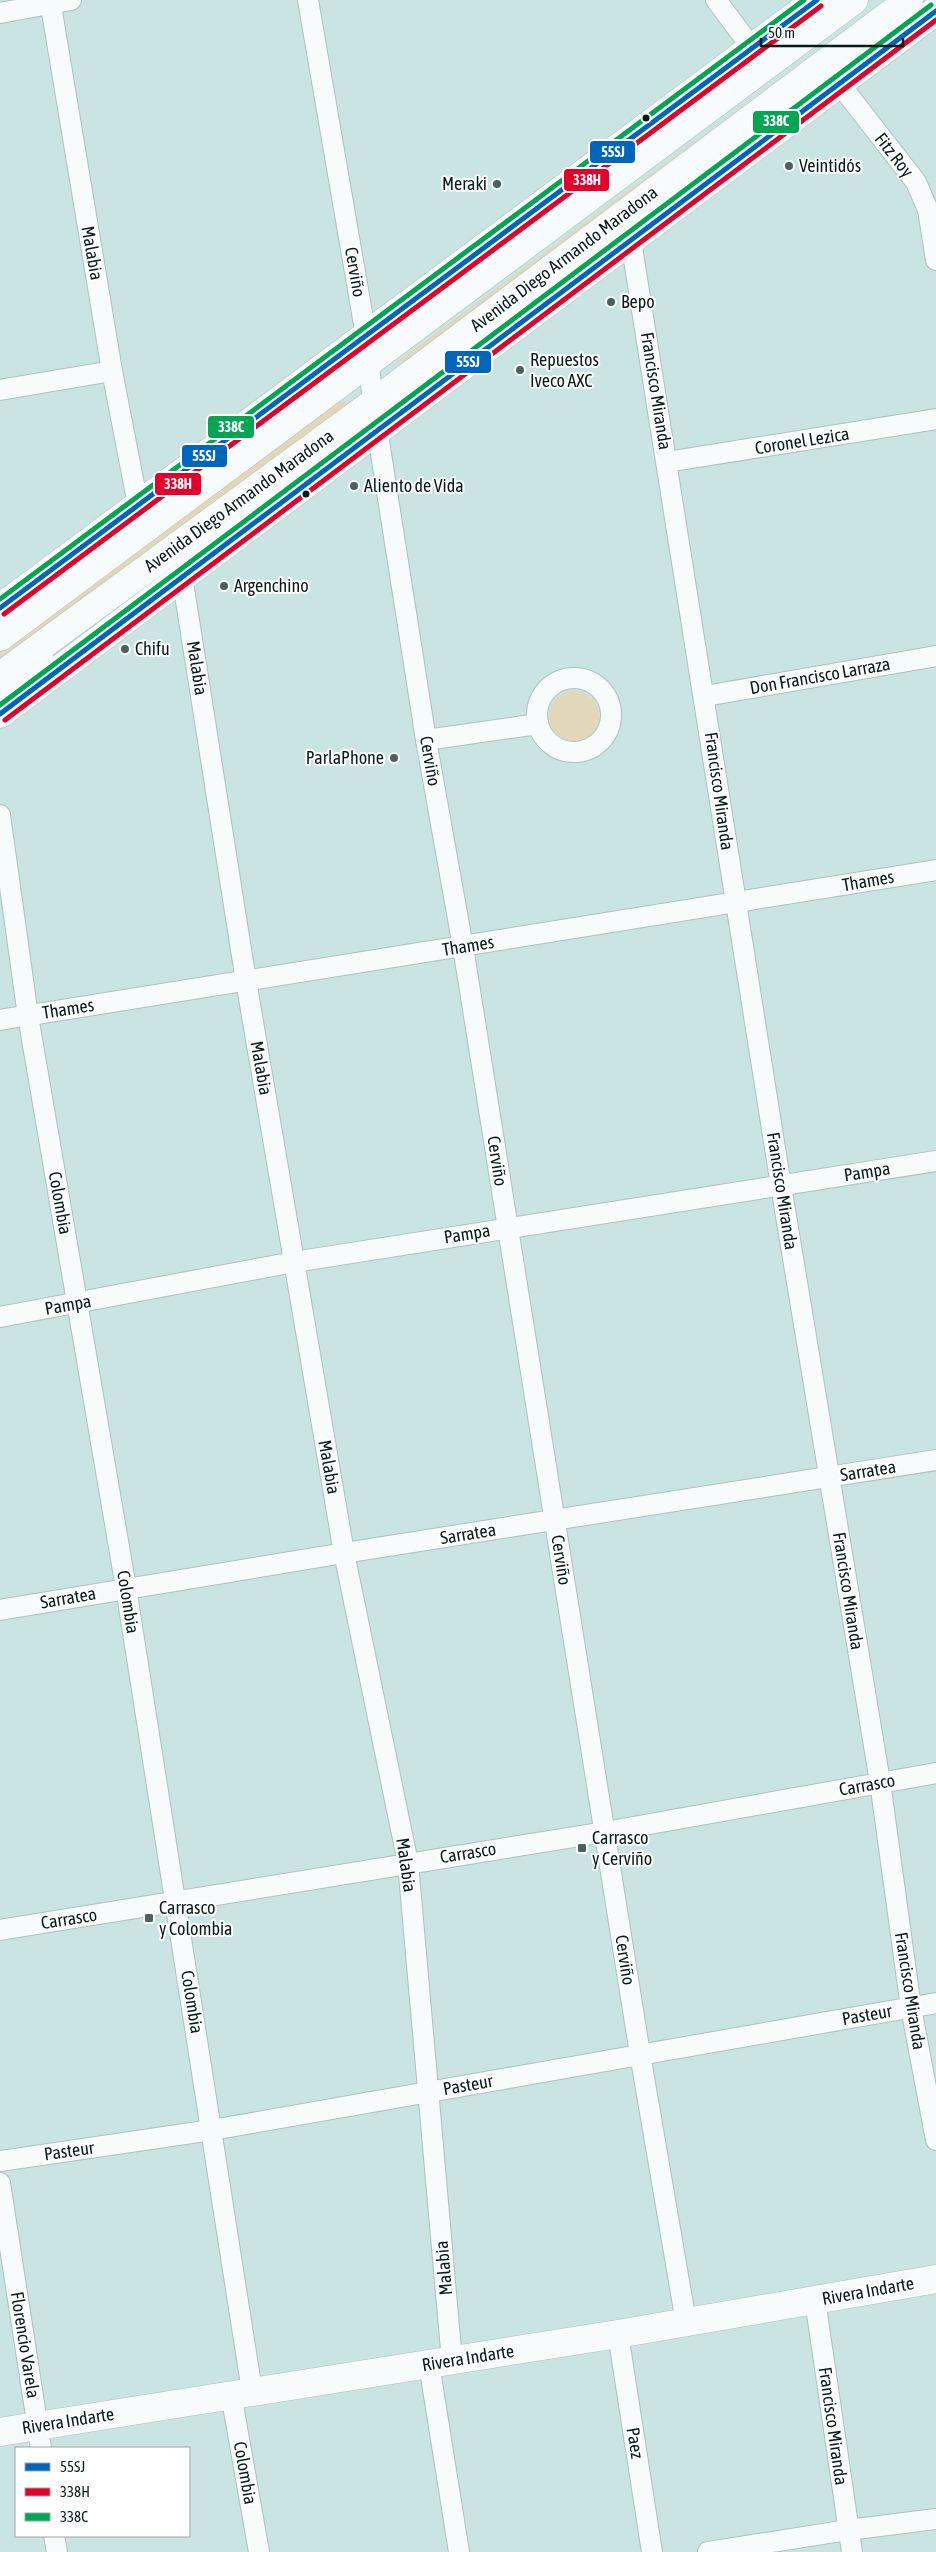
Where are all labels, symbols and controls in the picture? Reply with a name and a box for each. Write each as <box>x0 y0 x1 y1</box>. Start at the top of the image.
scale bar <box>761 15 904 47</box>
text: 50 m <box>768 24 795 41</box>
line badge: 338C <box>752 110 800 134</box>
unlabelled marker <box>641 113 651 123</box>
text: 338C <box>763 113 790 129</box>
street label: Fitz Roy <box>871 128 918 181</box>
line badge: 55SJ <box>589 140 636 164</box>
text: 55SJ <box>601 144 625 160</box>
place label: Veintidós <box>799 155 861 176</box>
marker: Veintidós <box>783 160 795 172</box>
line badge: 338H <box>563 168 610 192</box>
text: 338H <box>573 172 601 188</box>
place label: Meraki <box>442 173 487 194</box>
marker: Meraki <box>491 178 503 190</box>
street label: Avenida Diego Armando Maradona <box>466 181 661 336</box>
street label: Malabia <box>77 224 108 282</box>
street label: Cerviño <box>341 245 370 299</box>
place label: Bepo <box>621 291 655 312</box>
marker: Bepo <box>605 296 617 308</box>
street label: Francisco Miranda <box>637 331 676 451</box>
place label: Repuestos Iveco AXC <box>530 349 599 391</box>
line badge: 55SJ <box>444 350 492 374</box>
text: 55SJ <box>456 354 480 370</box>
marker: Repuestos Iveco AXC <box>514 364 526 376</box>
line badge: 338C <box>207 415 255 439</box>
text: 338C <box>218 419 245 435</box>
street label: Coronel Lezica <box>753 423 851 458</box>
street label: Avenida Diego Armando Maradona <box>140 425 337 576</box>
line badge: 55SJ <box>181 444 228 468</box>
text: 55SJ <box>192 448 216 464</box>
line badge: 338H <box>154 472 202 496</box>
place label: Aliento de Vida <box>364 475 464 496</box>
text: 338H <box>164 476 192 492</box>
marker: Aliento de Vida <box>348 480 360 492</box>
unlabelled marker <box>301 489 311 499</box>
place label: Argenchino <box>234 575 309 596</box>
marker: Argenchino <box>218 580 230 592</box>
place label: Chifu <box>135 638 170 659</box>
street label: Malabia <box>183 639 212 697</box>
marker: Chifu <box>119 643 131 655</box>
street label: Don Francisco Larraza <box>748 653 892 698</box>
street label: Francisco Miranda <box>701 731 738 851</box>
street label: Cerviño <box>416 734 445 788</box>
place label: ParlaPhone <box>306 747 384 768</box>
marker: ParlaPhone <box>388 752 400 764</box>
street label: Thames <box>840 866 895 895</box>
street label: Thames <box>441 931 495 960</box>
street label: Thames <box>41 994 95 1023</box>
street label: Malabia <box>246 1039 277 1097</box>
street label: Francisco Miranda <box>763 1131 802 1251</box>
street label: Cerviño <box>483 1134 512 1187</box>
street label: Pampa <box>842 1157 892 1186</box>
street label: Colombia <box>45 1170 76 1236</box>
street label: Pampa <box>442 1219 492 1248</box>
street label: Pampa <box>43 1290 93 1319</box>
street label: Malabia <box>314 1438 345 1496</box>
street label: Sarratea <box>839 1456 897 1485</box>
street label: Sarratea <box>439 1519 497 1548</box>
street label: Francisco Miranda <box>829 1531 868 1651</box>
street label: Cerviño <box>547 1533 576 1586</box>
street label: Colombia <box>113 1569 144 1635</box>
street label: Sarratea <box>38 1582 97 1613</box>
street label: Carrasco <box>837 1769 897 1800</box>
place label: Carrasco y Cerviño <box>592 1827 652 1869</box>
street label: Malabia <box>392 1836 421 1893</box>
street label: Carrasco <box>438 1838 498 1867</box>
marker: Carrasco y Cerviño <box>576 1842 588 1854</box>
place label: Carrasco y Colombia <box>159 1897 233 1939</box>
street label: Carrasco <box>39 1904 99 1933</box>
marker: Carrasco y Colombia <box>143 1912 155 1924</box>
street label: Francisco Miranda <box>891 1931 930 2051</box>
street label: Cerviño <box>611 1933 640 1986</box>
street label: Colombia <box>177 1969 208 2035</box>
street label: Pasteur <box>840 2000 894 2029</box>
street label: Pasteur <box>441 2070 495 2099</box>
street label: Pasteur <box>43 2137 96 2164</box>
street label: Malabia <box>431 2240 456 2296</box>
street label: Rivera Indarte <box>820 2272 915 2309</box>
street label: Florencio Varela <box>7 2290 44 2400</box>
street label: Rivera Indarte <box>420 2340 515 2375</box>
street label: Francisco Miranda <box>815 2366 852 2486</box>
street label: Rivera Indarte <box>20 2403 115 2438</box>
street label: Paez <box>623 2426 648 2461</box>
street label: Colombia <box>230 2440 261 2506</box>
legend <box>15 2447 190 2537</box>
text: 55SJ <box>60 2458 85 2475</box>
text: 338H <box>60 2483 90 2500</box>
text: 338C <box>60 2508 88 2525</box>

